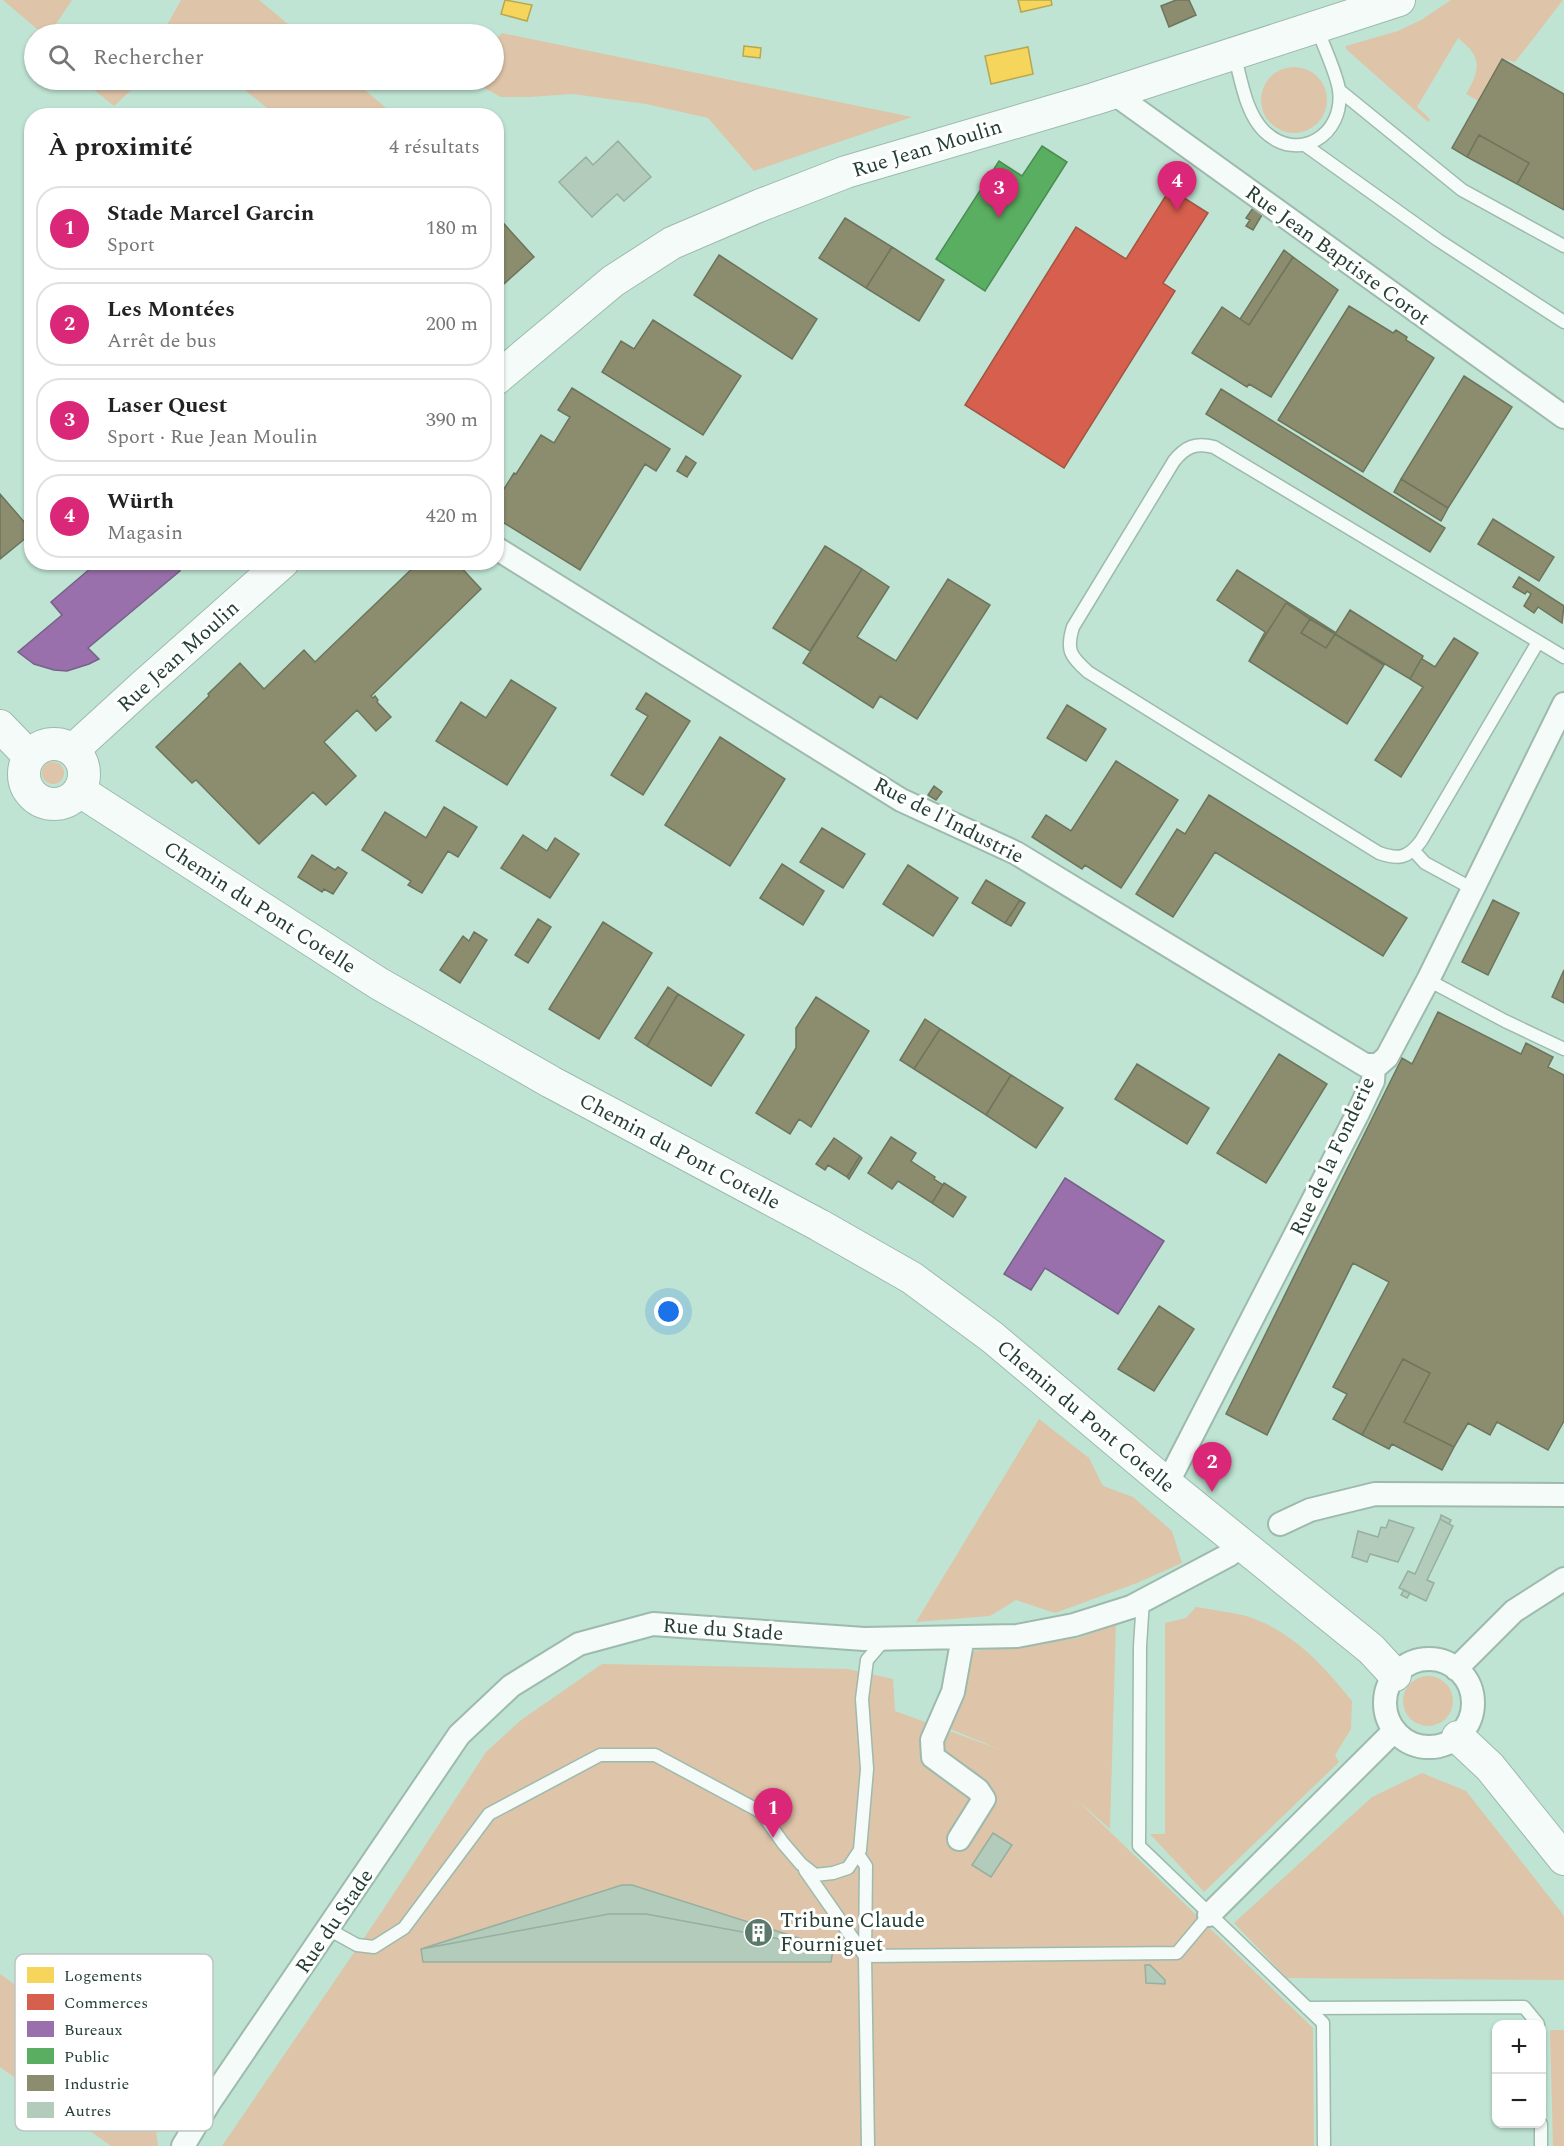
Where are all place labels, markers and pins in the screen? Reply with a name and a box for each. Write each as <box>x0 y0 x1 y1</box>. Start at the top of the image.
pin: 4 <box>1158 162 1196 211</box>
pin: 3 <box>980 168 1018 218</box>
pin: 2 <box>1192 1442 1232 1492</box>
pin: 1 <box>754 1788 792 1838</box>
place label: Tribune Claude Fourniguet <box>780 1905 925 1961</box>
building icon: Tribune Claude Fourniguet <box>743 1916 775 1948</box>

